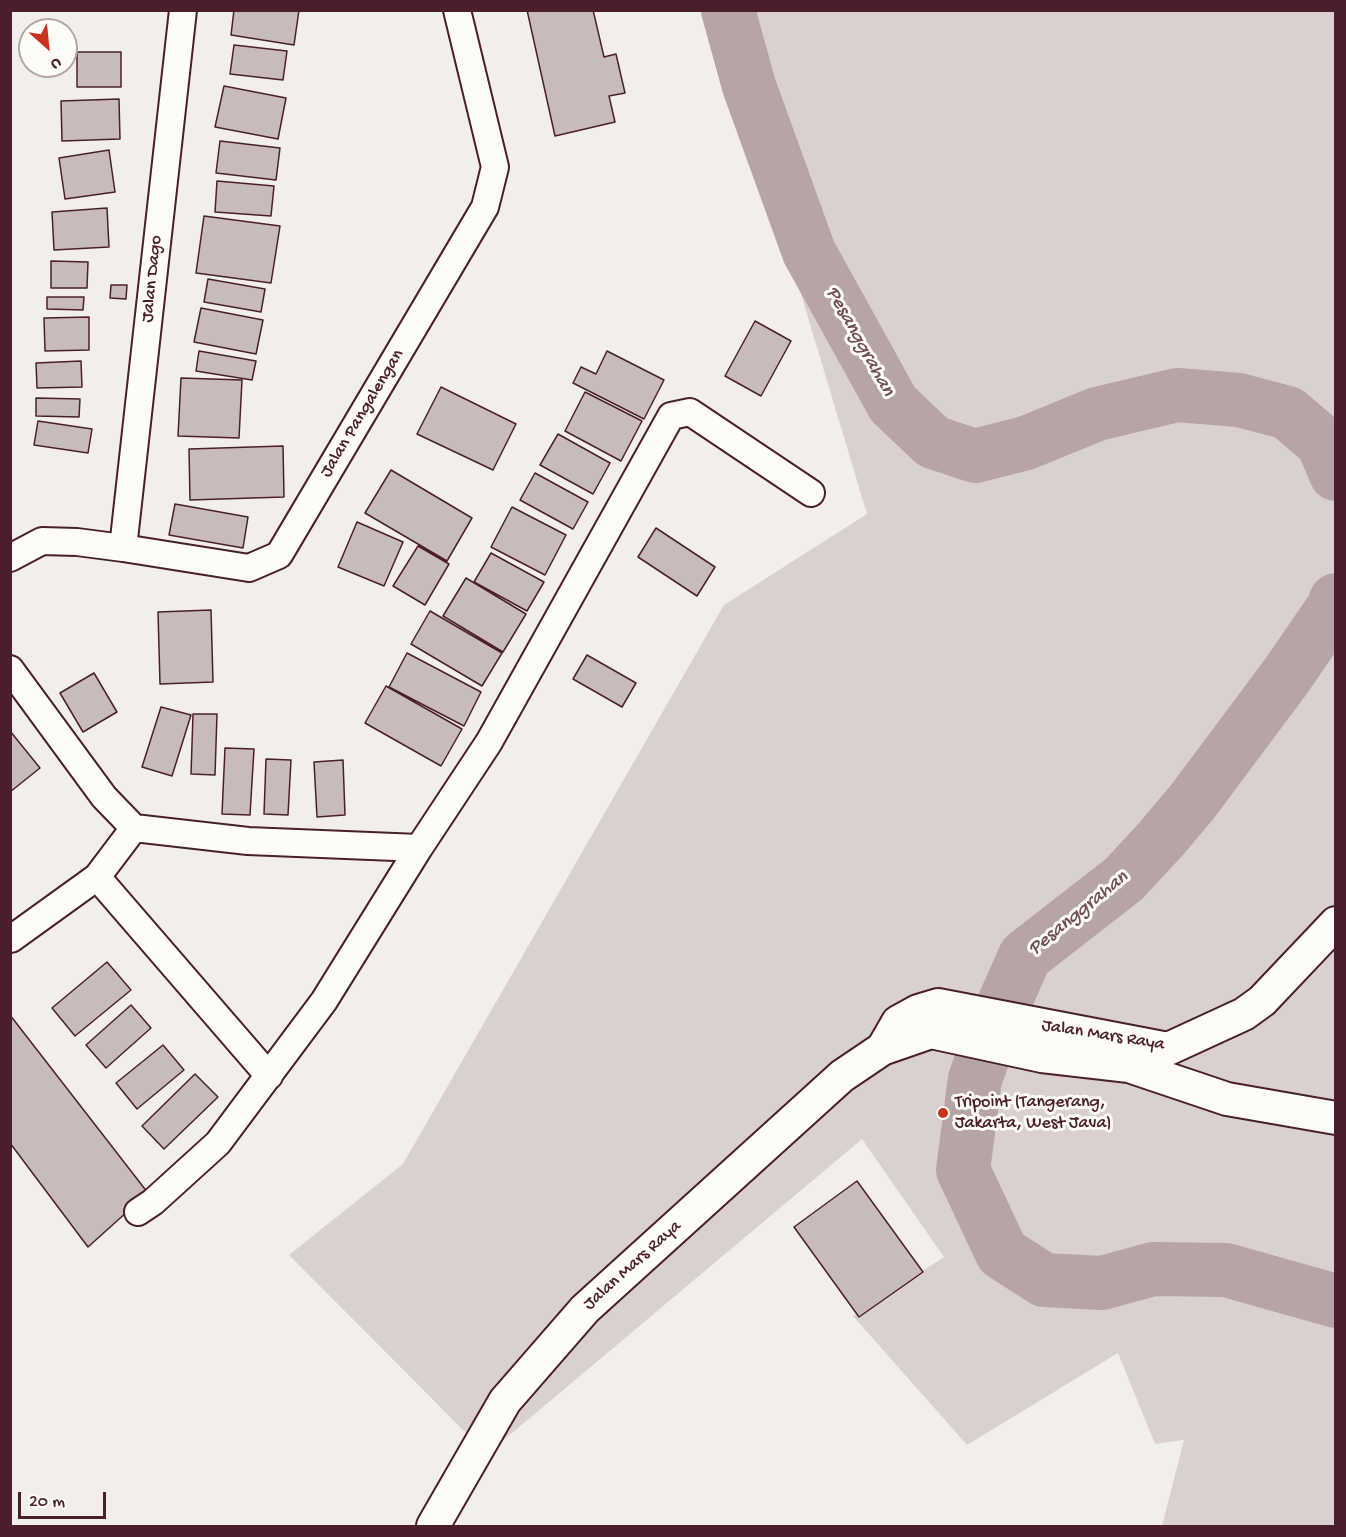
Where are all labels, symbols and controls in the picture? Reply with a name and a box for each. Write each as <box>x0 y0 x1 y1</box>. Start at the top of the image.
north arrow <box>18 18 78 78</box>
text: U <box>47 52 64 73</box>
street label: Jalan Dago <box>138 234 168 324</box>
water label: Pesanggrahan <box>819 283 899 401</box>
street label: Jalan Pangalengan <box>316 346 410 482</box>
water label: Pesanggrahan <box>1024 866 1134 962</box>
street label: Jalan Mars Raya <box>1040 1016 1166 1056</box>
place label: Tripoint (Tangerang, Jakarta, West Java) <box>955 1092 1112 1134</box>
marker: Tripoint (Tangerang, Jakarta, West Java) <box>936 1106 950 1120</box>
street label: Jalan Mars Raya <box>580 1216 686 1316</box>
scale bar <box>21 1480 110 1518</box>
text: 20 m <box>29 1492 65 1513</box>

